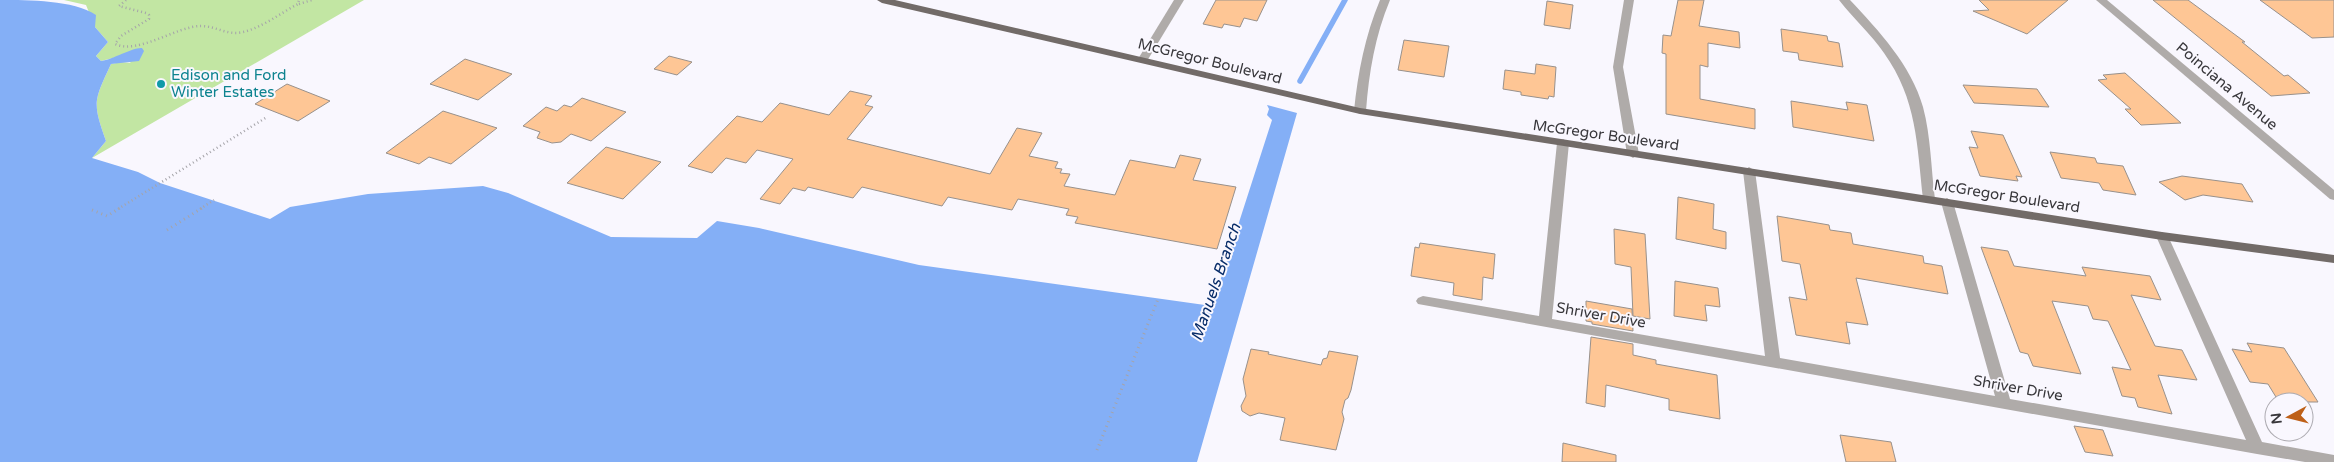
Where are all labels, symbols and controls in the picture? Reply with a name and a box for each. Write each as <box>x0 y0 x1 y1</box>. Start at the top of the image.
street label: McGregor Boulevard <box>1136 34 1284 88</box>
street label: Poinciana Avenue <box>2173 38 2281 134</box>
place label: Edison and Ford Winter Estates <box>171 66 286 101</box>
marker: Edison and Ford Winter Estates <box>155 78 167 90</box>
street label: McGregor Boulevard <box>1532 116 1680 154</box>
street label: McGregor Boulevard <box>1933 176 2081 216</box>
water label: Manuels Branch <box>1186 220 1246 344</box>
street label: Shriver Drive <box>1555 298 1647 332</box>
street label: Shriver Drive <box>1972 371 2064 405</box>
north arrow <box>2264 392 2314 442</box>
text: N <box>2267 412 2286 425</box>

